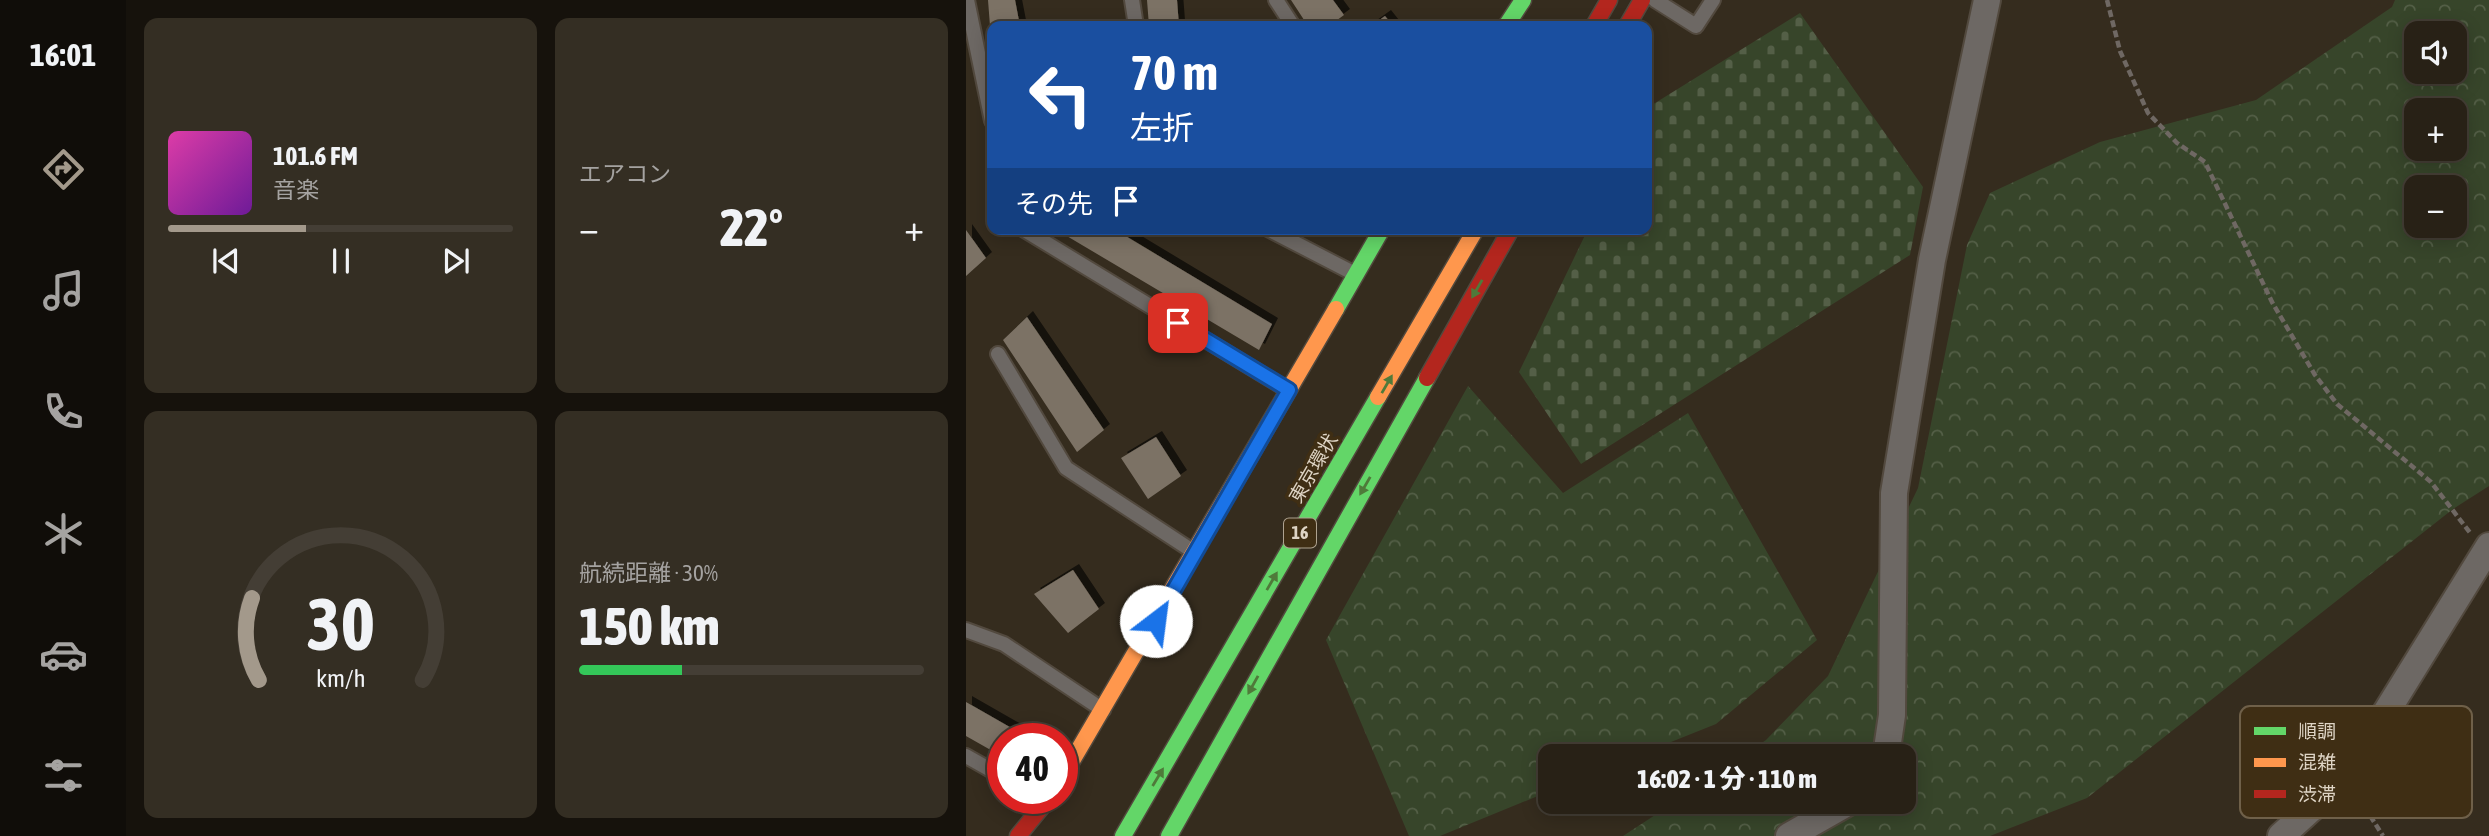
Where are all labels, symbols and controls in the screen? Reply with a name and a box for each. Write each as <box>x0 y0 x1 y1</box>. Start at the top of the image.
map controls <box>2404 21 2467 238</box>
button: sound <box>2404 21 2467 84</box>
text: 16:01 <box>30 36 96 73</box>
text: 70 m <box>1130 44 1218 100</box>
icon: left <box>1015 49 1106 140</box>
button: + <box>2404 98 2467 161</box>
text: 左折 <box>1130 109 1194 146</box>
text: 101.6 FM <box>273 141 358 171</box>
icon: directions <box>39 145 88 194</box>
text: エアコン <box>579 161 671 187</box>
button: − <box>2404 175 2467 238</box>
text: 音楽 <box>273 177 319 203</box>
icon: arrive <box>1107 182 1145 220</box>
text: その先 <box>1015 189 1093 219</box>
text: 22° <box>720 197 783 257</box>
text: − <box>579 206 599 249</box>
text: + <box>904 206 924 249</box>
icon: previous <box>207 242 245 280</box>
icon: pause <box>322 242 360 280</box>
icon: next <box>437 242 475 280</box>
icon: music <box>39 266 88 315</box>
one-way arrow <box>1471 279 1483 298</box>
pin <box>1148 293 1208 353</box>
icon: arrive <box>1159 304 1197 342</box>
one-way arrow <box>1380 374 1392 394</box>
icon: phone <box>39 387 88 436</box>
street label: 東京環状 <box>1284 430 1342 506</box>
one-way arrow <box>1359 476 1371 496</box>
icon: climate <box>39 509 88 558</box>
road number: 16 <box>1284 518 1316 548</box>
text: 航続距離 · 30% <box>579 560 718 586</box>
one-way arrow <box>1266 571 1278 590</box>
text: 30 <box>306 583 375 666</box>
position arrow <box>1119 584 1193 658</box>
text: 150 km <box>579 596 720 656</box>
icon: car <box>39 630 88 679</box>
text: km/h <box>316 664 365 692</box>
one-way arrow <box>1248 675 1260 695</box>
legend <box>2240 706 2472 818</box>
text: 順調 <box>2298 720 2336 742</box>
speed limit sign: 40 <box>987 723 1078 814</box>
icon: filters <box>39 751 88 800</box>
text: 混雑 <box>2298 751 2336 773</box>
text: 16:02 · 1 分 · 110 m <box>1637 764 1817 794</box>
one-way arrow <box>1152 768 1164 787</box>
text: 渋滞 <box>2298 783 2336 805</box>

